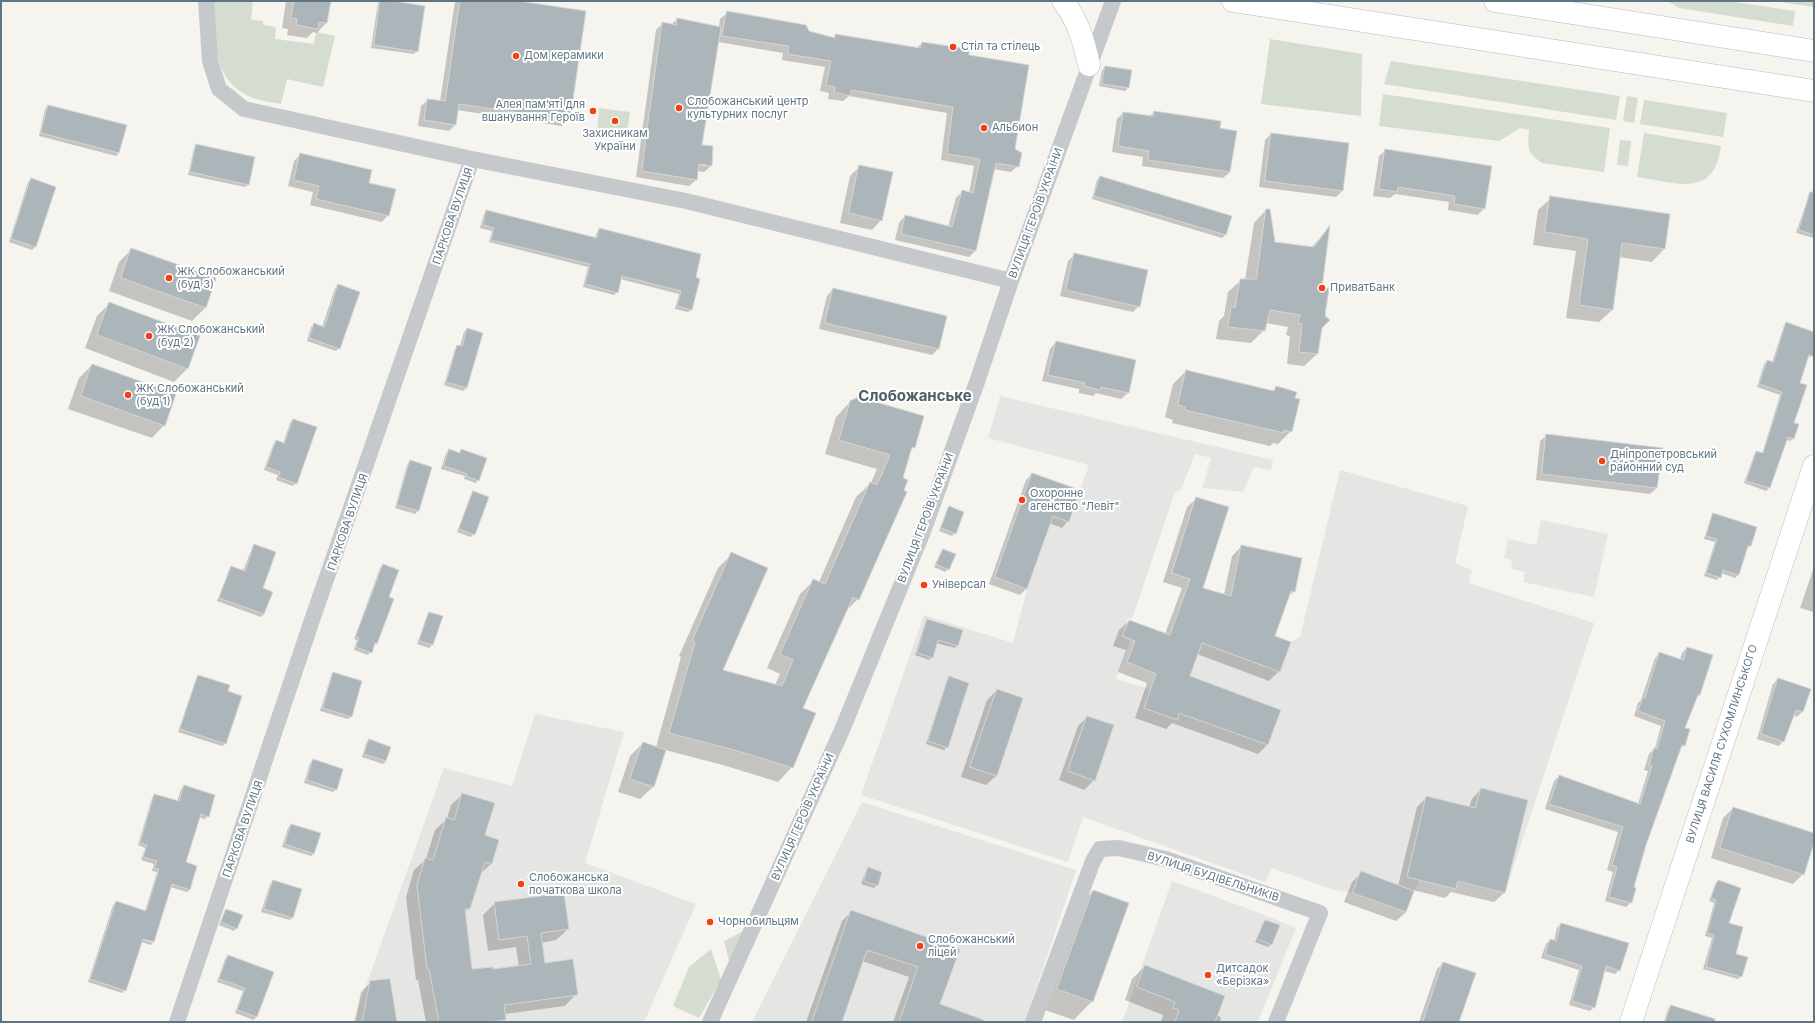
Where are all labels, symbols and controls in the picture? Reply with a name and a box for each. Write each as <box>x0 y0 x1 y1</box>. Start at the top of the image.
place label: Стіл та стілець <box>961 40 1041 54</box>
marker: Стіл та стілець <box>948 42 958 52</box>
place label: Дом керамики <box>524 49 604 63</box>
marker: Дом керамики <box>511 51 521 61</box>
place label: Слобожанський центр культурних послуг <box>687 95 808 121</box>
place label: Алея пам’яті для вшанування Героїв <box>482 98 585 124</box>
marker: Слобожанський центр культурних послуг <box>674 103 684 113</box>
marker: Алея пам’яті для вшанування Героїв <box>588 106 598 116</box>
marker: Захисникам України <box>610 116 620 126</box>
place label: Альбион <box>992 121 1038 135</box>
marker: Альбион <box>979 123 989 133</box>
place label: Захисникам України <box>582 127 648 153</box>
street label: ВУЛИЦЯ ГЕРОЇВ УКРАЇНИ <box>1006 146 1066 280</box>
street label: ПАРКОВА ВУЛИЦЯ <box>430 166 476 266</box>
place label: ЖК Слобожанський (буд 3) <box>177 265 285 291</box>
marker: ЖК Слобожанський (буд 3) <box>164 273 174 283</box>
place label: ПриватБанк <box>1330 281 1395 295</box>
marker: ПриватБанк <box>1317 283 1327 293</box>
place label: ЖК Слобожанський (буд 2) <box>157 323 265 349</box>
marker: ЖК Слобожанський (буд 2) <box>144 331 154 341</box>
place label: ЖК Слобожанський (буд 1) <box>136 382 244 408</box>
district label: Слобожанське <box>858 387 972 405</box>
marker: ЖК Слобожанський (буд 1) <box>123 390 133 400</box>
place label: Дніпропетровський районний суд <box>1610 448 1717 474</box>
street label: ВУЛИЦЯ ГЕРОЇВ УКРАЇНИ <box>895 451 957 585</box>
marker: Дніпропетровський районний суд <box>1597 456 1607 466</box>
street label: ПАРКОВА ВУЛИЦЯ <box>325 472 371 572</box>
place label: Охоронне агенство "Левіт" <box>1030 487 1120 513</box>
marker: Охоронне агенство "Левіт" <box>1017 495 1027 505</box>
place label: Універсал <box>932 578 986 592</box>
marker: Універсал <box>919 580 929 590</box>
street label: ВУЛИЦЯ ВАСИЛЯ СУХОМЛИНСЬКОГО <box>1684 643 1760 845</box>
street label: ВУЛИЦЯ ГЕРОЇВ УКРАЇНИ <box>769 751 837 883</box>
street label: ПАРКОВА ВУЛИЦЯ <box>220 779 266 879</box>
street label: ВУЛИЦЯ БУДІВЕЛЬНИКІВ <box>1145 849 1281 905</box>
place label: Cлобожанська початкова школа <box>529 871 622 897</box>
marker: Cлобожанська початкова школа <box>516 879 526 889</box>
place label: Чорнобильцям <box>718 915 799 929</box>
marker: Чорнобильцям <box>705 917 715 927</box>
place label: Слобожанський ліцей <box>928 933 1015 959</box>
marker: Слобожанський ліцей <box>915 941 925 951</box>
place label: Дитсадок «Берізка» <box>1216 962 1269 988</box>
marker: Дитсадок «Берізка» <box>1203 970 1213 980</box>

